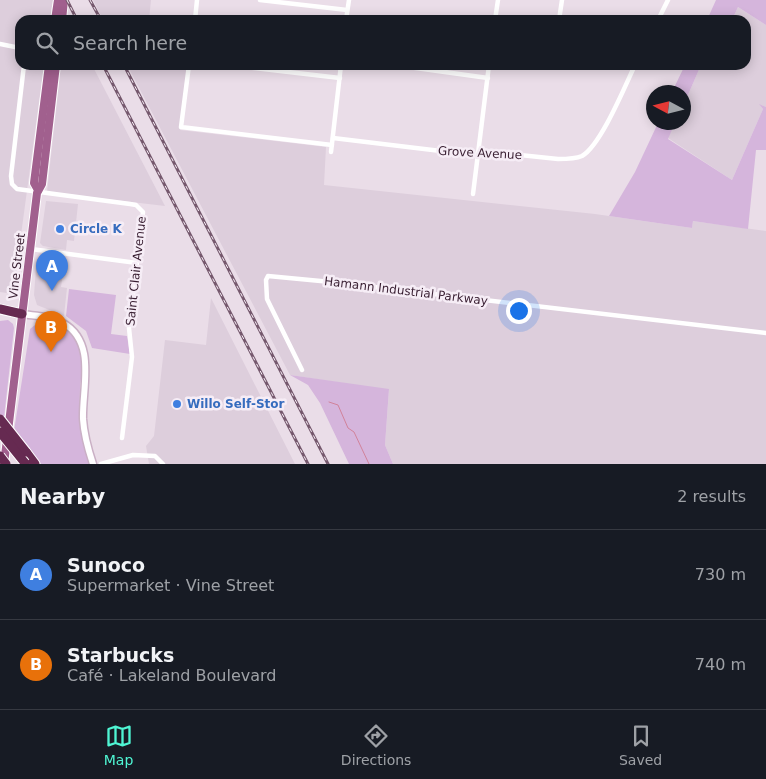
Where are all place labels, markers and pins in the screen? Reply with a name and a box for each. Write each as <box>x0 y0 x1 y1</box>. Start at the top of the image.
place label: Circle K <box>70 222 122 236</box>
marker: Circle K <box>54 223 66 235</box>
pin: A <box>36 250 68 291</box>
pin: B <box>35 311 67 352</box>
place label: Willo Self-Stor <box>187 397 285 411</box>
marker: Willo Self-Stor <box>171 398 183 410</box>

